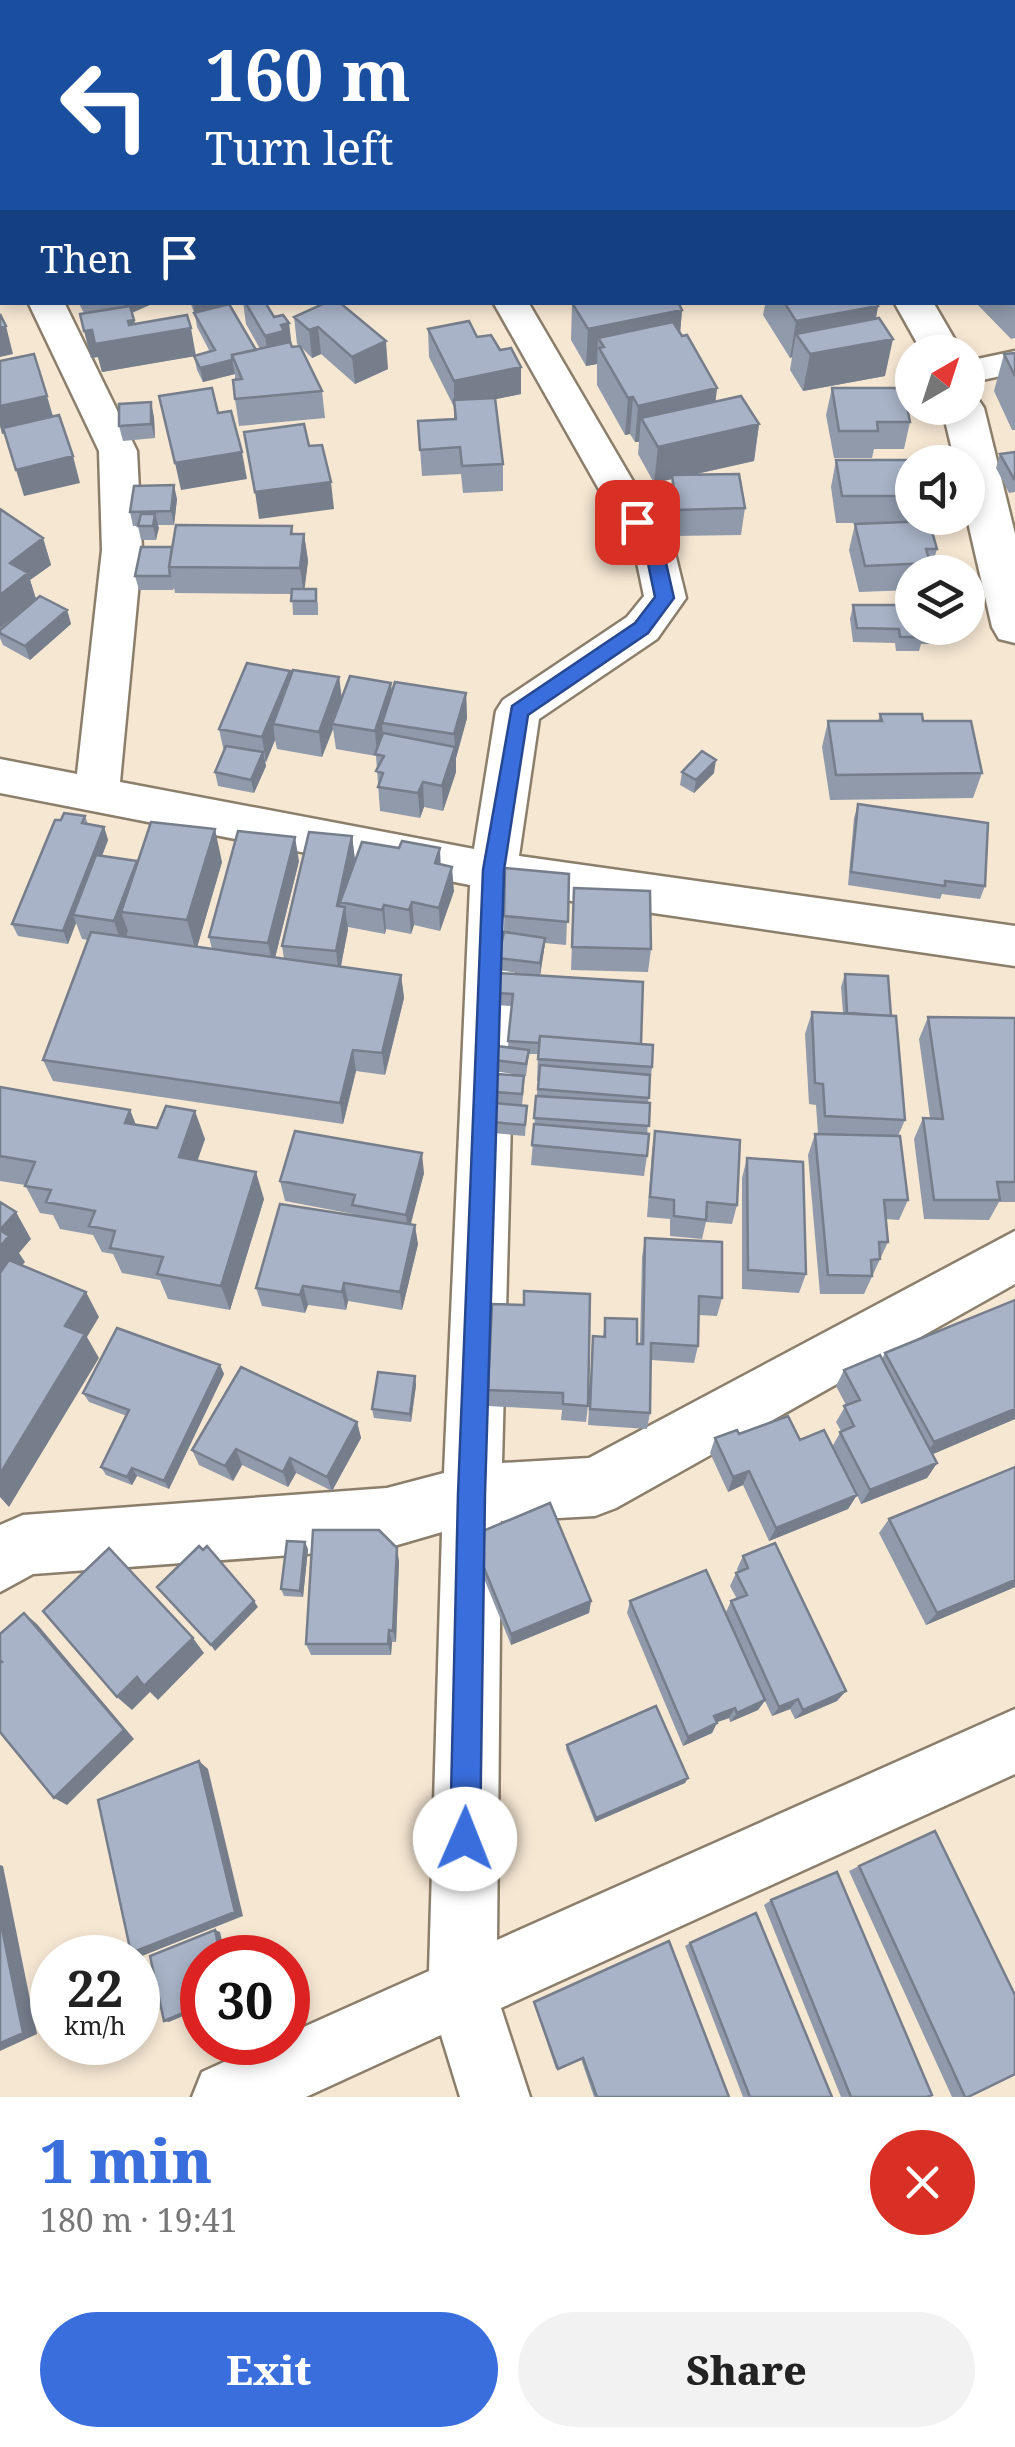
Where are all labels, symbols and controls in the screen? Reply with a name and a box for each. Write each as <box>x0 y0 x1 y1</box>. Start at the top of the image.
text: 160 m <box>205 26 411 122</box>
icon: left <box>40 40 170 170</box>
text: Turn left <box>205 117 394 178</box>
icon: arrive <box>152 230 207 285</box>
text: Then <box>40 232 132 284</box>
north arrow <box>895 335 985 425</box>
map controls <box>895 335 985 645</box>
button: sound <box>895 445 985 535</box>
pin <box>595 480 680 565</box>
icon: arrive <box>610 495 665 550</box>
button: layers <box>895 555 985 645</box>
position arrow <box>413 1787 517 1891</box>
speed limit sign: 30 <box>180 1935 310 2065</box>
text: 22 <box>67 1954 123 2022</box>
text: km/h <box>64 2008 126 2042</box>
text: 1 min <box>40 2119 212 2201</box>
button: close <box>870 2130 975 2235</box>
text: 180 m · 19:41 <box>40 2198 238 2241</box>
button: Exit <box>40 2312 498 2427</box>
button: Share <box>518 2312 975 2427</box>

